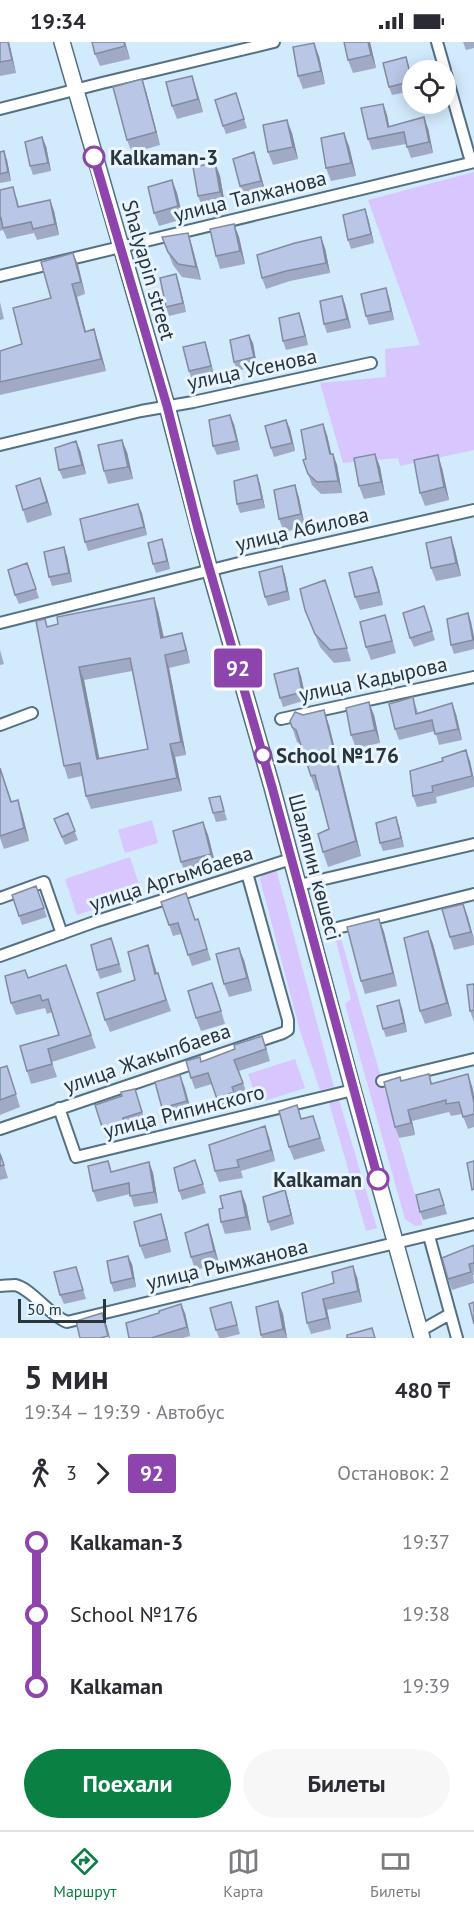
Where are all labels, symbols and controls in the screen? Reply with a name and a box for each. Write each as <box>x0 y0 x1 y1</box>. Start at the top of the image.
text: 19:34 <box>30 7 86 35</box>
map controls <box>402 60 456 114</box>
button: locate <box>402 60 456 114</box>
place label: Kalkaman-3 <box>110 144 218 171</box>
marker: Kalkaman-3 <box>83 146 105 168</box>
street label: улица Талжанова <box>171 164 329 228</box>
street label: Shalyapin street <box>116 197 182 343</box>
street label: улица Усенова <box>185 342 319 396</box>
street label: улица Абилова <box>233 501 371 557</box>
line badge: 92 <box>211 648 265 688</box>
street label: улица Кадырова <box>296 650 450 708</box>
text: 92 <box>226 655 250 682</box>
place label: School №176 <box>276 742 399 769</box>
marker: School №176 <box>254 746 272 764</box>
street label: Шаляпин көшесі <box>282 791 348 943</box>
street label: улица Аргымбаева <box>86 839 256 917</box>
street label: улица Жакыпбаева <box>60 1017 234 1099</box>
street label: улица Рипинского <box>101 1078 267 1144</box>
place label: Kalkaman <box>273 1166 362 1193</box>
marker: Kalkaman <box>367 1168 389 1190</box>
street label: улица Рымжанова <box>143 1232 311 1296</box>
scale bar <box>18 1296 106 1324</box>
text: 50 m <box>27 1299 62 1319</box>
text: 5 мин <box>24 1355 109 1398</box>
text: 480 ₸ <box>395 1376 450 1404</box>
text: 19:34 – 19:39 · Автобус <box>24 1399 225 1425</box>
icon: walk <box>24 1457 57 1490</box>
icon: forward <box>86 1457 119 1490</box>
text: 3 <box>66 1460 77 1486</box>
text: 92 <box>140 1460 164 1487</box>
text: Остановок: 2 <box>337 1460 450 1486</box>
text: Kalkaman-3 <box>70 1528 183 1556</box>
text: 19:37 <box>402 1529 450 1555</box>
text: School №176 <box>70 1600 198 1628</box>
text: 19:38 <box>402 1601 450 1627</box>
text: Kalkaman <box>70 1672 163 1700</box>
text: 19:39 <box>402 1673 450 1699</box>
button: Поехали <box>24 1749 231 1818</box>
button: Билеты <box>243 1749 450 1818</box>
tab: Маршрут <box>53 1845 117 1901</box>
tab: Карта <box>223 1845 264 1901</box>
tab: Билеты <box>370 1845 421 1901</box>

